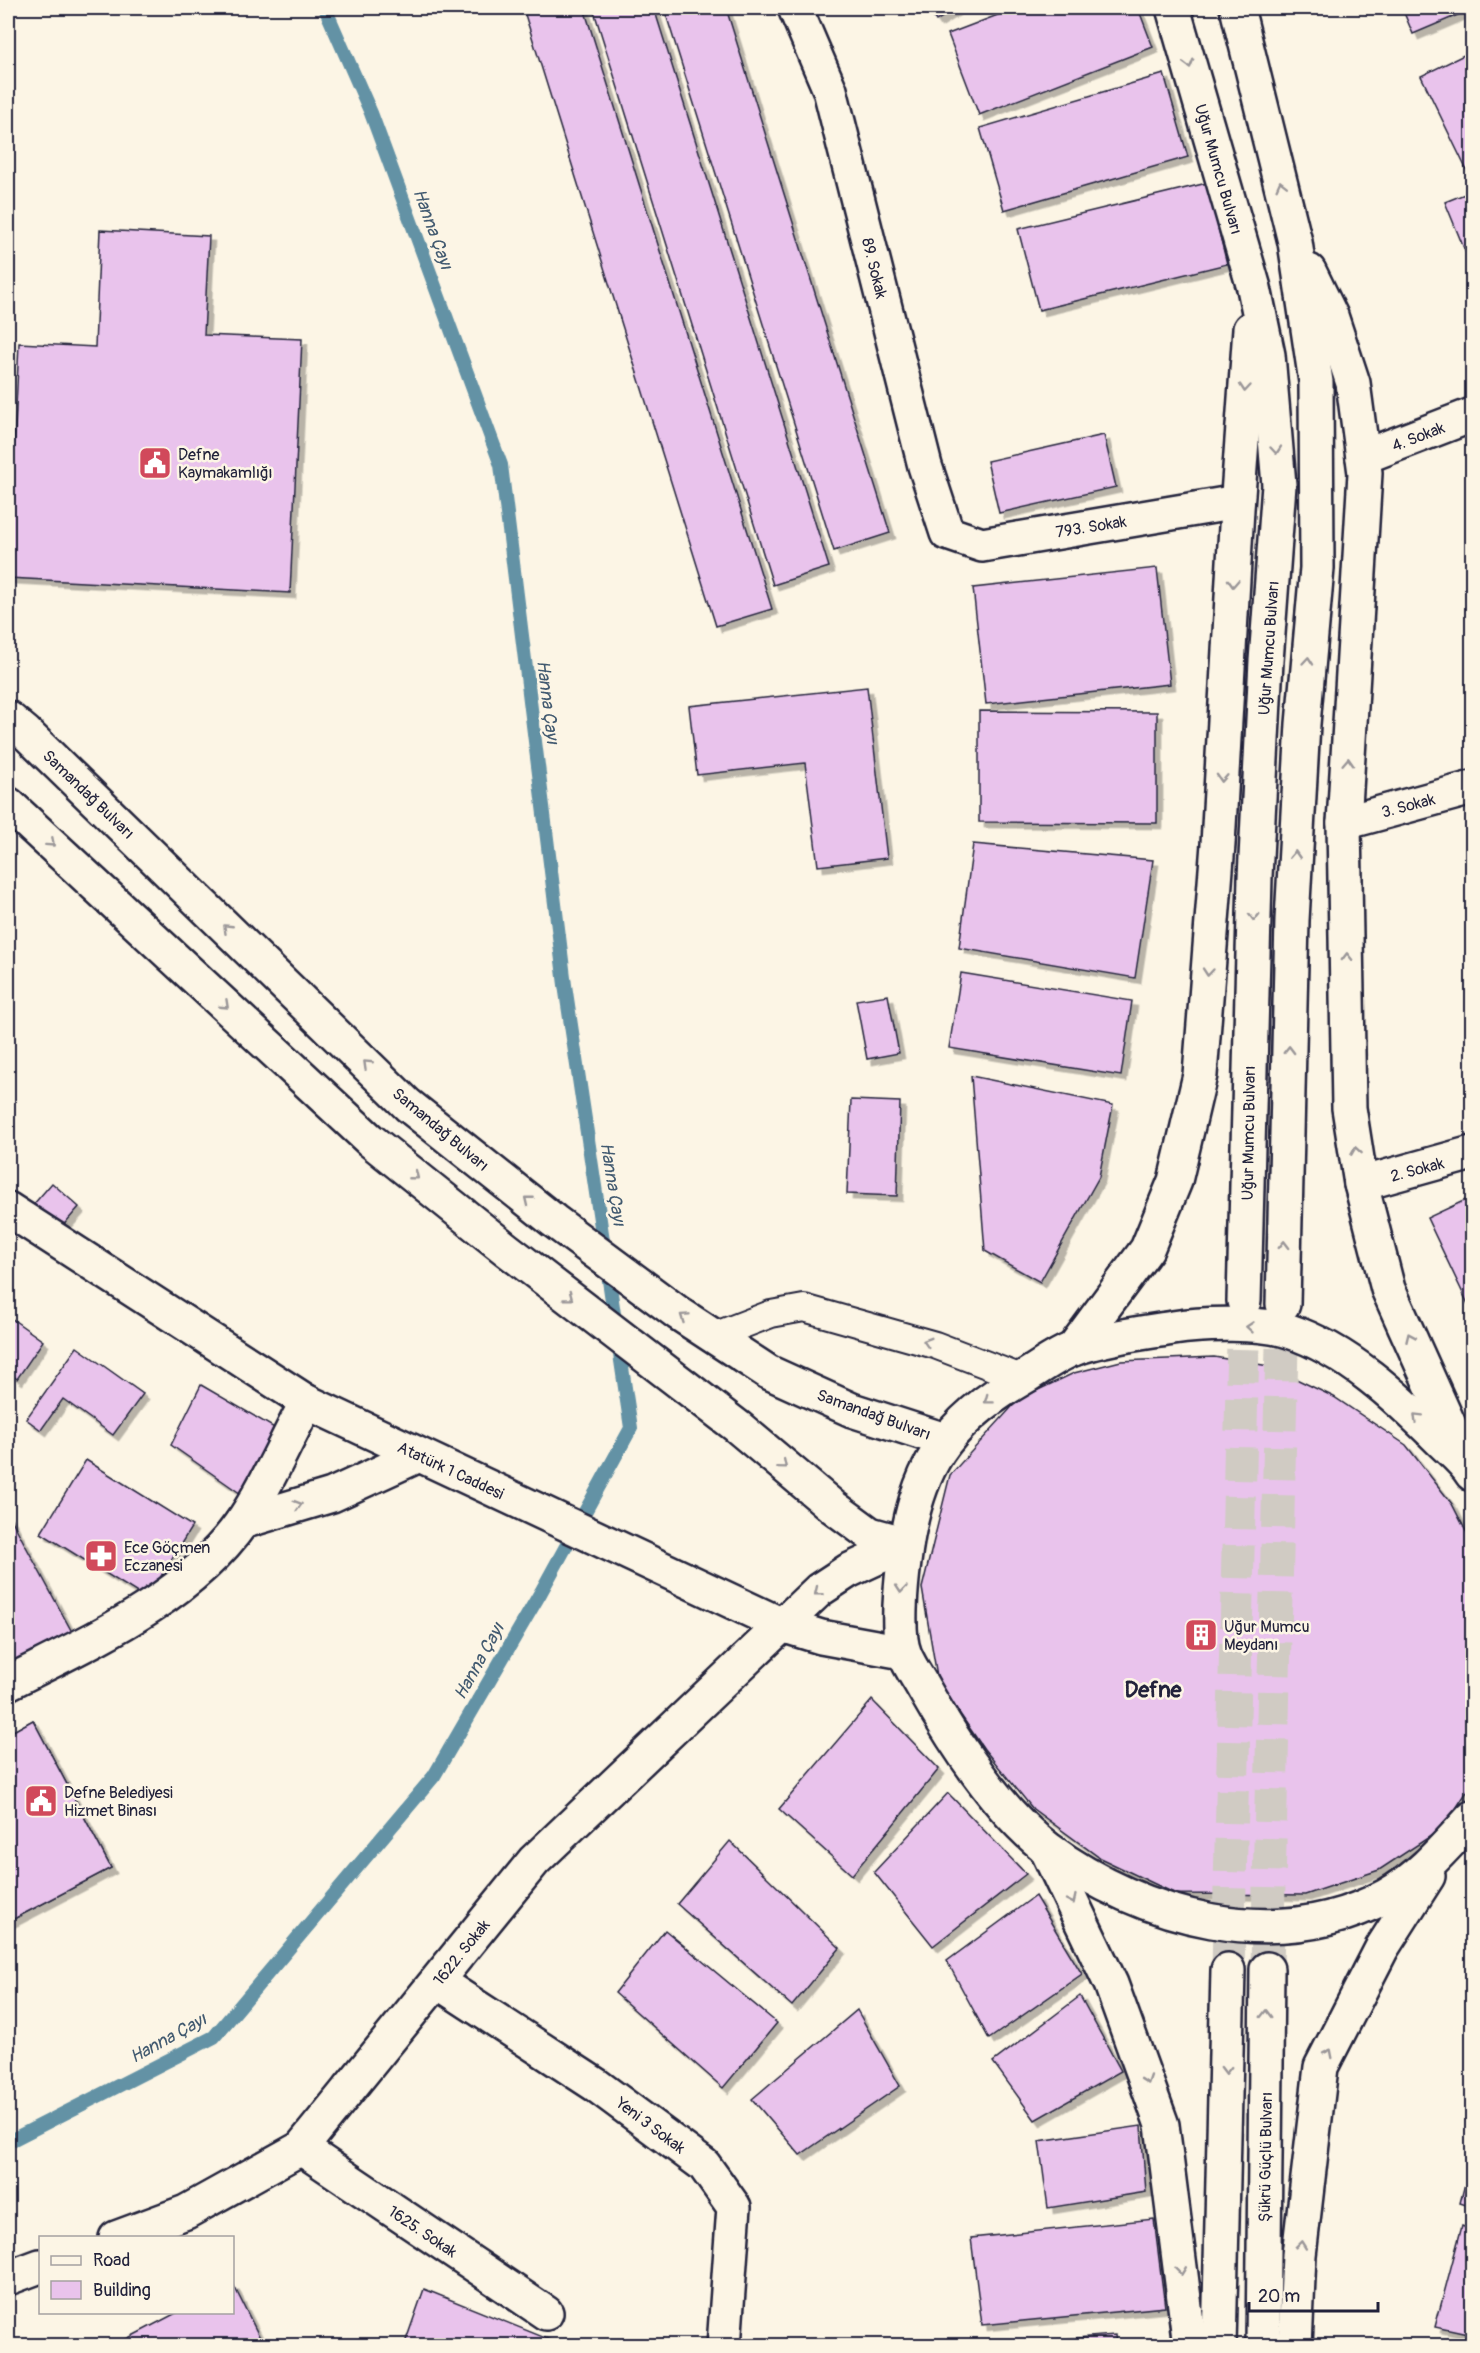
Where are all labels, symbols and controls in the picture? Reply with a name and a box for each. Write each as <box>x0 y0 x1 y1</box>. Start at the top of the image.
one-way arrow <box>1182 59 1195 69</box>
street label: Uğur Mumcu Bulvarı <box>1190 102 1246 237</box>
one-way arrow <box>1276 181 1289 191</box>
water label: Hanna Çayı <box>407 186 458 274</box>
street label: 89. Sokak <box>857 236 891 301</box>
one-way arrow <box>1239 384 1252 393</box>
street label: 4. Sokak <box>1389 418 1448 456</box>
public building icon: Defne Kaymakamlığı <box>137 445 173 481</box>
place label: Defne Kaymakamlığı <box>178 445 273 483</box>
one-way arrow <box>1269 445 1282 454</box>
street label: 793. Sokak <box>1054 511 1128 542</box>
one-way arrow <box>1226 579 1239 588</box>
street label: Uğur Mumcu Bulvarı <box>1254 580 1284 716</box>
one-way arrow <box>1301 656 1314 665</box>
water label: Hanna Çayı <box>531 659 564 746</box>
street label: Samandağ Bulvarı <box>38 746 138 843</box>
one-way arrow <box>1341 757 1354 766</box>
one-way arrow <box>1215 773 1228 782</box>
street label: 3. Sokak <box>1379 789 1438 823</box>
one-way arrow <box>44 836 55 847</box>
one-way arrow <box>1289 851 1302 860</box>
one-way arrow <box>1247 912 1260 921</box>
one-way arrow <box>223 924 234 935</box>
one-way arrow <box>1340 952 1353 961</box>
one-way arrow <box>1202 968 1215 977</box>
one-way arrow <box>218 998 228 1009</box>
one-way arrow <box>1282 1046 1295 1055</box>
one-way arrow <box>363 1060 373 1071</box>
street label: Uğur Mumcu Bulvarı <box>1238 1065 1260 1201</box>
street label: Samandağ Bulvarı <box>388 1084 493 1176</box>
water label: Hanna Çayı <box>595 1141 631 1229</box>
one-way arrow <box>1350 1146 1362 1156</box>
street label: 2. Sokak <box>1388 1153 1447 1187</box>
one-way arrow <box>409 1169 420 1180</box>
one-way arrow <box>524 1196 535 1207</box>
one-way arrow <box>1278 1241 1290 1250</box>
one-way arrow <box>562 1290 573 1301</box>
one-way arrow <box>680 1313 691 1324</box>
one-way arrow <box>1245 1321 1254 1334</box>
one-way arrow <box>1405 1333 1417 1344</box>
one-way arrow <box>922 1337 933 1350</box>
street label: Samandağ Bulvarı <box>814 1385 933 1445</box>
one-way arrow <box>983 1393 994 1404</box>
one-way arrow <box>1413 1413 1423 1424</box>
street label: Atatürk 1 Caddesi <box>394 1438 507 1504</box>
one-way arrow <box>776 1458 787 1469</box>
one-way arrow <box>292 1500 303 1512</box>
pharmacy icon: Ece Göçmen Eczanesi <box>83 1538 119 1574</box>
place label: Ece Göçmen Eczanesi <box>124 1538 210 1576</box>
one-way arrow <box>895 1584 908 1593</box>
one-way arrow <box>814 1585 825 1596</box>
building icon: Uğur Mumcu Meydanı <box>1183 1617 1219 1653</box>
place label: Uğur Mumcu Meydanı <box>1224 1617 1310 1655</box>
water label: Hanna Çayı <box>449 1618 510 1704</box>
district label: Defne <box>1125 1676 1183 1704</box>
public building icon: Defne Belediyesi Hizmet Binası <box>23 1783 59 1819</box>
place label: Defne Belediyesi Hizmet Binası <box>64 1783 173 1821</box>
one-way arrow <box>1064 1894 1076 1905</box>
street label: 1622. Sokak <box>429 1915 495 1990</box>
water label: Hanna Çayı <box>126 2007 212 2069</box>
one-way arrow <box>1260 2010 1272 2019</box>
one-way arrow <box>1321 2048 1333 2059</box>
one-way arrow <box>1220 2066 1232 2075</box>
one-way arrow <box>1140 2074 1152 2085</box>
street label: Şükrü Güçlü Bulvarı <box>1255 2092 1277 2222</box>
street label: Yeni 3 Sokak <box>611 2093 689 2159</box>
street label: 1625. Sokak <box>384 2201 461 2262</box>
legend <box>39 2236 234 2314</box>
one-way arrow <box>1294 2241 1306 2250</box>
text: Road <box>93 2249 130 2272</box>
one-way arrow <box>1174 2267 1186 2276</box>
scale bar <box>1249 2275 1378 2313</box>
text: Building <box>93 2279 151 2302</box>
text: 20 m <box>1258 2285 1300 2308</box>

